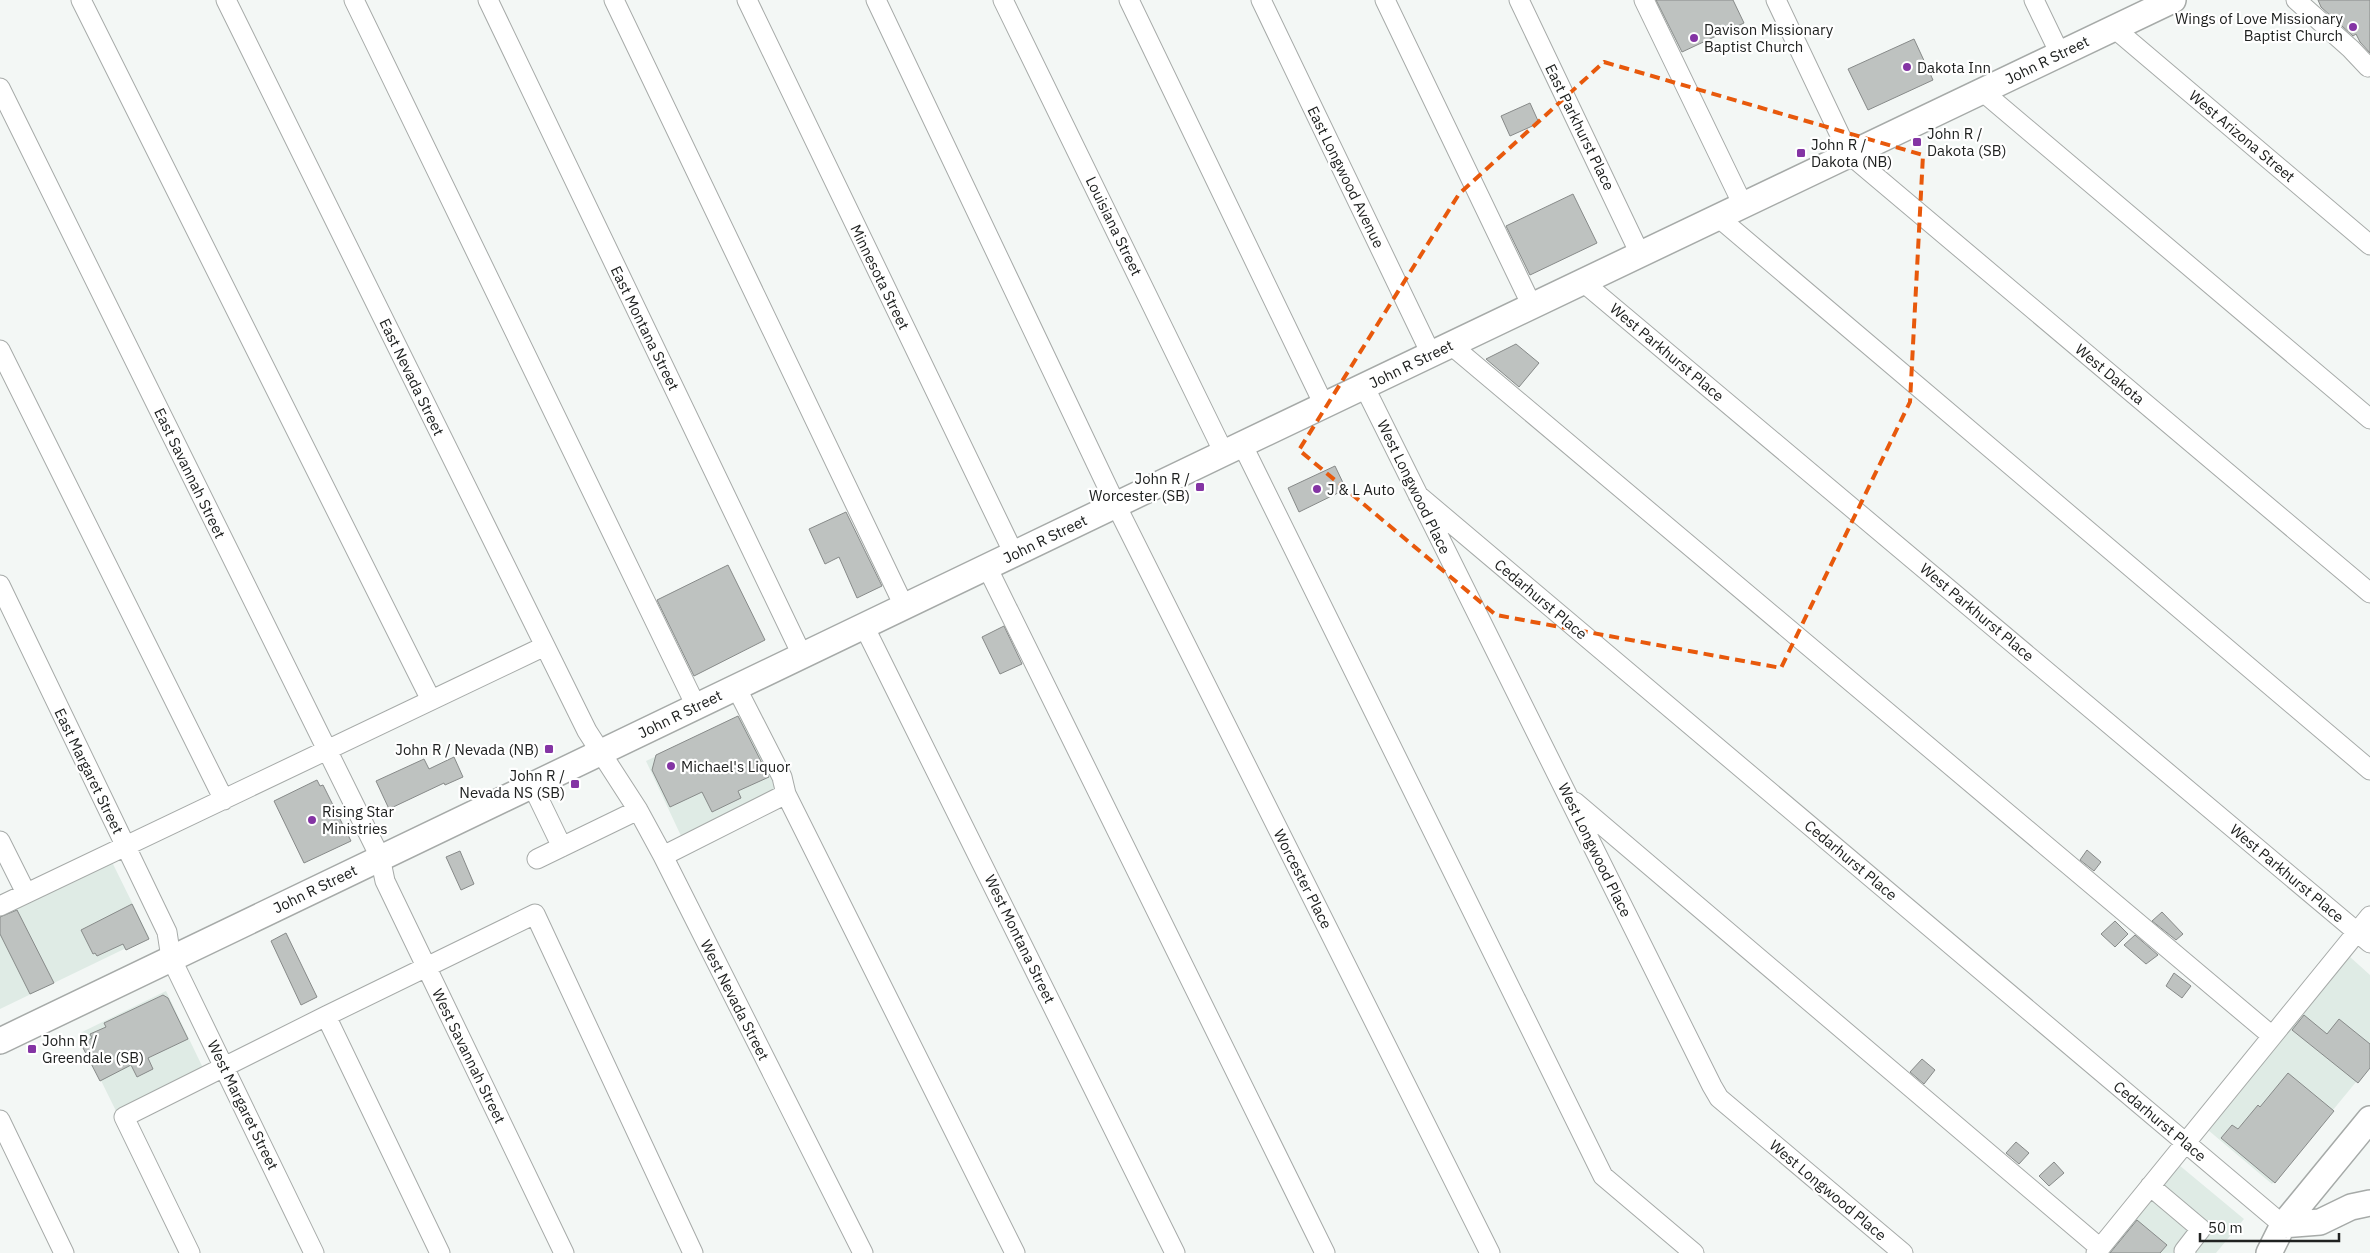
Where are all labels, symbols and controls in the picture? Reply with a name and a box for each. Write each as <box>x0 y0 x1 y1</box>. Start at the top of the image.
place label: Wings of Love Missionary Baptist Church <box>2175 9 2344 45</box>
place label: Davison Missionary Baptist Church <box>1704 20 1834 56</box>
marker: Wings of Love Missionary Baptist Church <box>2347 21 2359 33</box>
marker: Davison Missionary Baptist Church <box>1688 32 1700 44</box>
street label: John R Street <box>2002 32 2092 88</box>
place label: Dakota Inn <box>1917 58 1991 77</box>
street label: East Parkhurst Place <box>1541 61 1619 193</box>
marker: Dakota Inn <box>1901 61 1913 73</box>
street label: West Arizona Street <box>2185 86 2299 186</box>
street label: East Longwood Avenue <box>1303 103 1389 251</box>
place label: John R / Dakota (SB) <box>1927 124 2007 160</box>
place label: John R / Dakota (NB) <box>1811 135 1892 171</box>
marker: John R / Dakota (SB) <box>1911 136 1923 148</box>
marker: John R / Dakota (NB) <box>1795 147 1807 159</box>
street label: Louisiana Street <box>1082 173 1146 279</box>
street label: Minnesota Street <box>846 221 914 333</box>
street label: East Montana Street <box>607 263 683 393</box>
street label: West Parkhurst Place <box>1606 299 1728 405</box>
street label: East Nevada Street <box>375 315 449 439</box>
street label: John R Street <box>1366 336 1456 392</box>
street label: West Dakota <box>2071 339 2149 409</box>
street label: East Savannah Street <box>150 405 230 541</box>
street label: West Longwood Place <box>1373 417 1455 557</box>
place label: John R / Worcester (SB) <box>1089 469 1190 505</box>
place label: J & L Auto <box>1327 480 1395 499</box>
marker: John R / Worcester (SB) <box>1194 481 1206 493</box>
marker: J & L Auto <box>1311 483 1323 495</box>
street label: John R Street <box>1000 511 1090 567</box>
street label: Cedarhurst Place <box>1491 555 1591 643</box>
street label: West Parkhurst Place <box>1916 559 2038 665</box>
street label: John R Street <box>635 686 725 742</box>
street label: East Margaret Street <box>50 705 128 837</box>
place label: John R / Nevada (NB) <box>395 740 539 759</box>
marker: John R / Nevada (NB) <box>543 743 555 755</box>
place label: Michael's Liquor <box>681 757 791 776</box>
marker: Michael's Liquor <box>665 760 677 772</box>
place label: John R / Nevada NS (SB) <box>459 766 565 802</box>
marker: John R / Nevada NS (SB) <box>569 778 581 790</box>
street label: West Longwood Place <box>1554 780 1636 920</box>
place label: Rising Star Ministries <box>322 802 394 838</box>
marker: Rising Star Ministries <box>306 814 318 826</box>
street label: Cedarhurst Place <box>1801 816 1901 904</box>
street label: West Parkhurst Place <box>2226 820 2348 926</box>
street label: Worcester Place <box>1270 826 1336 932</box>
street label: John R Street <box>270 861 360 917</box>
street label: West Montana Street <box>981 871 1059 1007</box>
street label: West Nevada Street <box>696 937 774 1063</box>
street label: West Savannah Street <box>428 986 510 1126</box>
place label: John R / Greendale (SB) <box>42 1031 144 1067</box>
street label: West Margaret Street <box>203 1037 283 1173</box>
marker: John R / Greendale (SB) <box>26 1043 38 1055</box>
street label: Cedarhurst Place <box>2110 1077 2210 1165</box>
street label: West Longwood Place <box>1766 1135 1890 1245</box>
scale bar <box>2200 1210 2339 1242</box>
text: 50 m <box>2208 1218 2243 1237</box>

